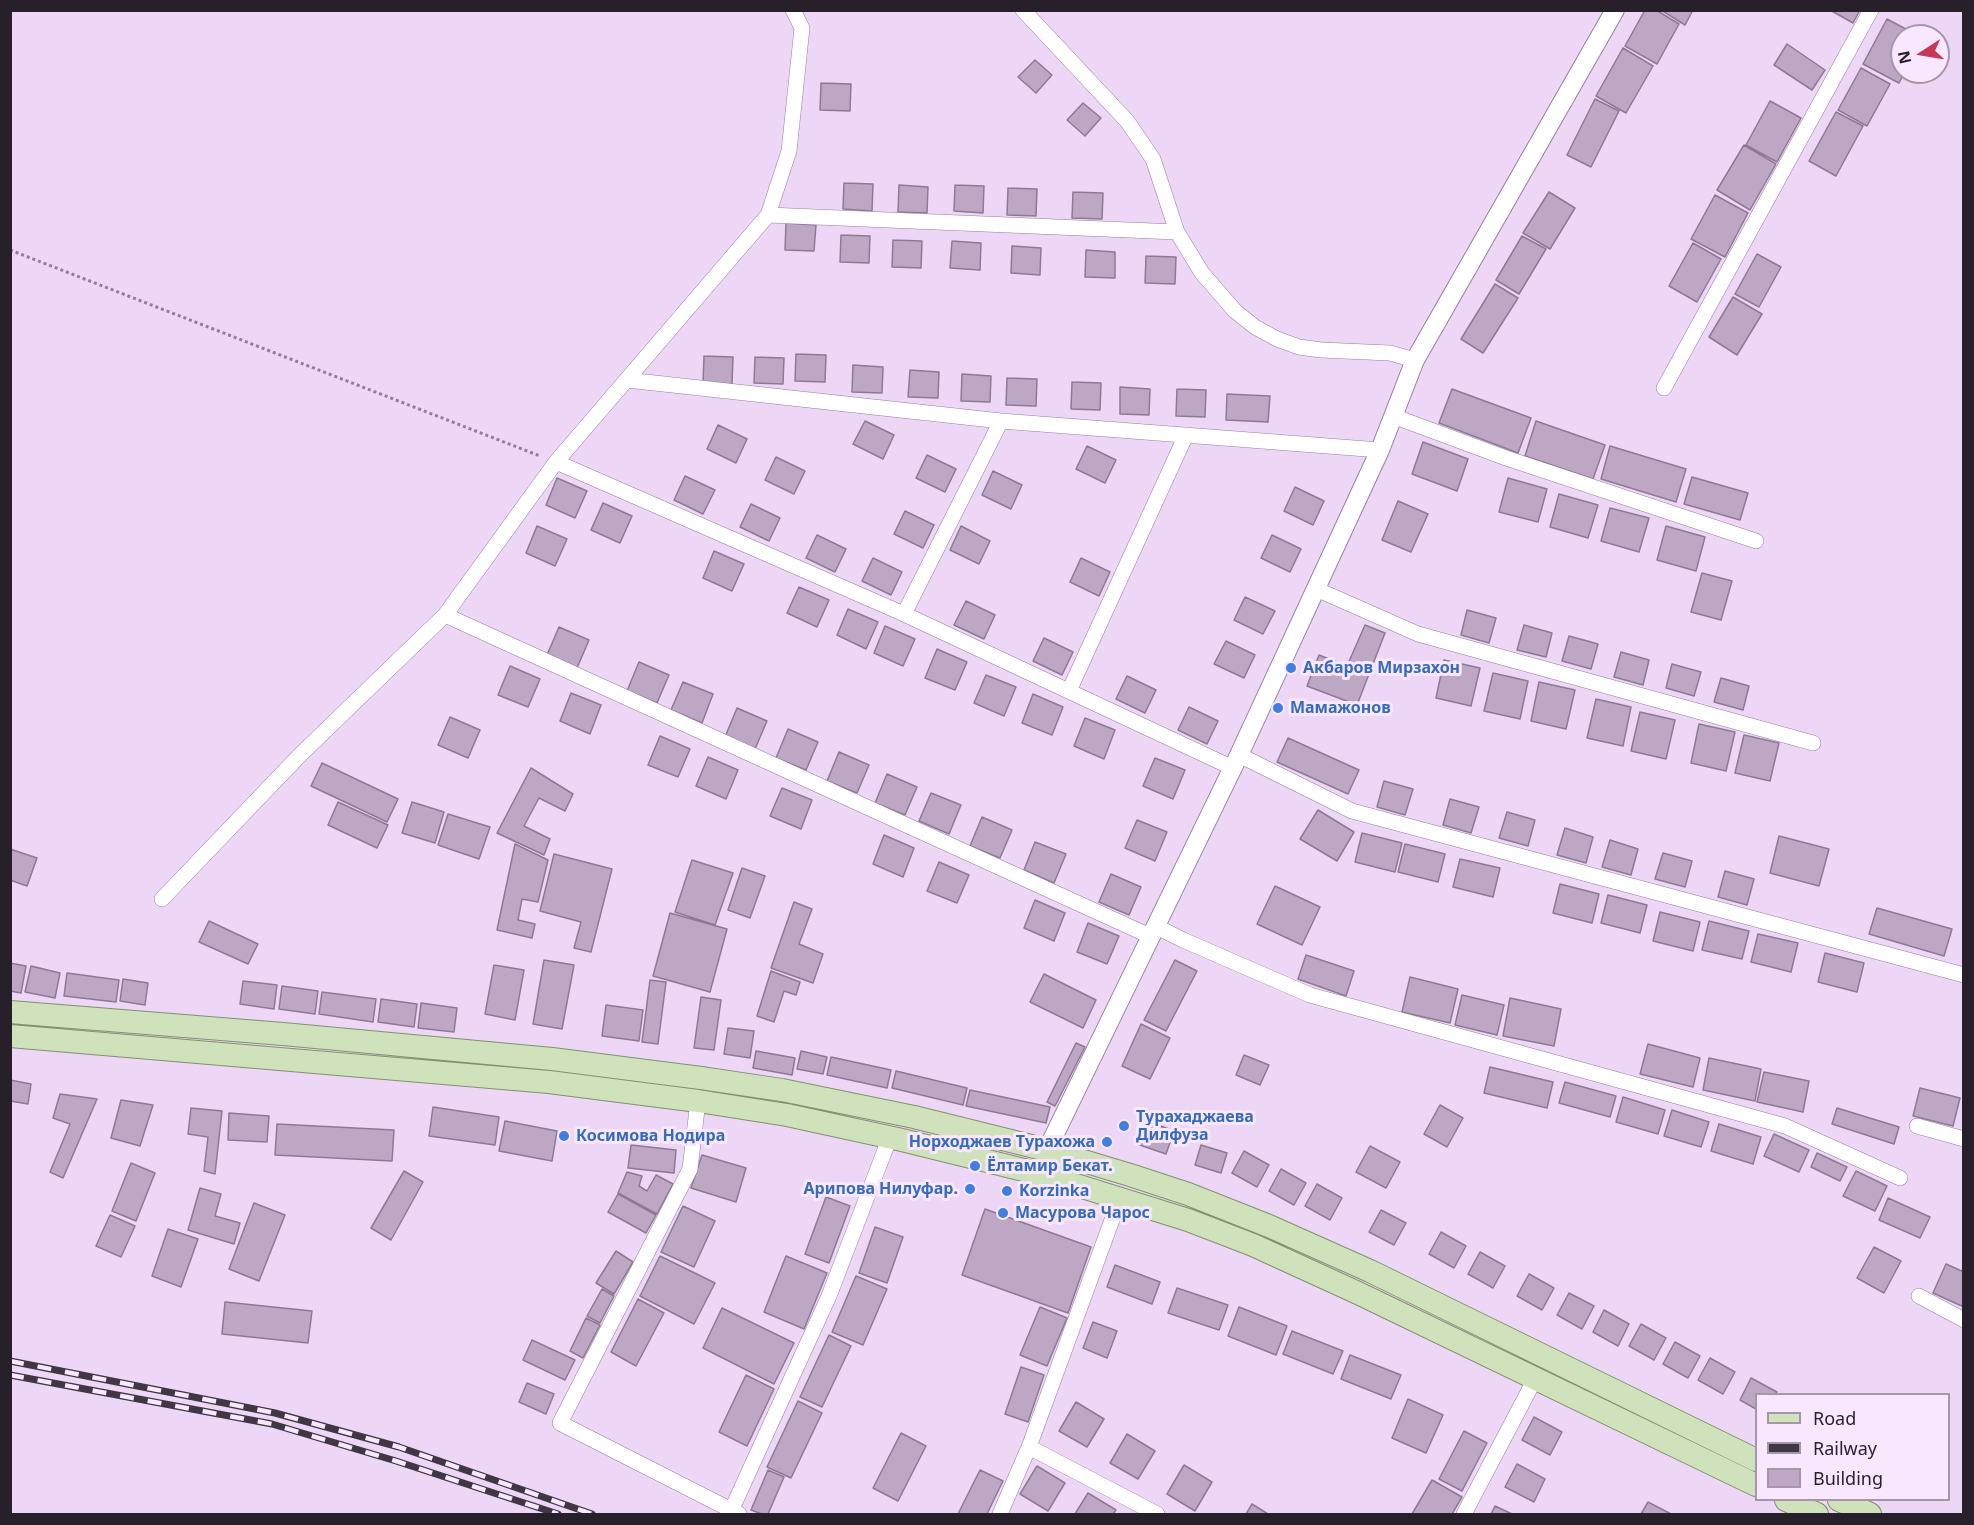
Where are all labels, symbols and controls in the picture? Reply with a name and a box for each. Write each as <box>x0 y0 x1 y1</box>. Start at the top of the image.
north arrow <box>1890 24 1950 84</box>
text: N <box>1892 49 1916 66</box>
place label: Акбаров Мирзахон <box>1303 658 1460 678</box>
marker: Акбаров Мирзахон <box>1284 661 1298 675</box>
place label: Мамажонов <box>1290 698 1391 718</box>
marker: Мамажонов <box>1271 701 1285 715</box>
place label: Турахаджаева Дилфуза <box>1136 1107 1254 1145</box>
marker: Турахаджаева Дилфуза <box>1117 1119 1131 1133</box>
place label: Косимова Нодира <box>576 1126 725 1146</box>
marker: Косимова Нодира <box>557 1129 571 1143</box>
place label: Норходжаев Турахожа <box>909 1132 1095 1152</box>
marker: Норходжаев Турахожа <box>1100 1135 1114 1149</box>
place label: Ёлтамир Бекат. <box>987 1156 1113 1176</box>
marker: Ёлтамир Бекат. <box>968 1159 982 1173</box>
place label: Арипова Нилуфар. <box>804 1179 958 1199</box>
place label: Korzinka <box>1019 1181 1089 1201</box>
marker: Арипова Нилуфар. <box>963 1182 977 1196</box>
marker: Korzinka <box>1000 1184 1014 1198</box>
place label: Масурова Чарос <box>1015 1203 1150 1223</box>
marker: Масурова Чарос <box>996 1206 1010 1220</box>
legend <box>1755 1393 1950 1501</box>
text: Road <box>1813 1406 1856 1430</box>
text: Railway <box>1813 1436 1877 1460</box>
text: Building <box>1813 1466 1883 1490</box>

